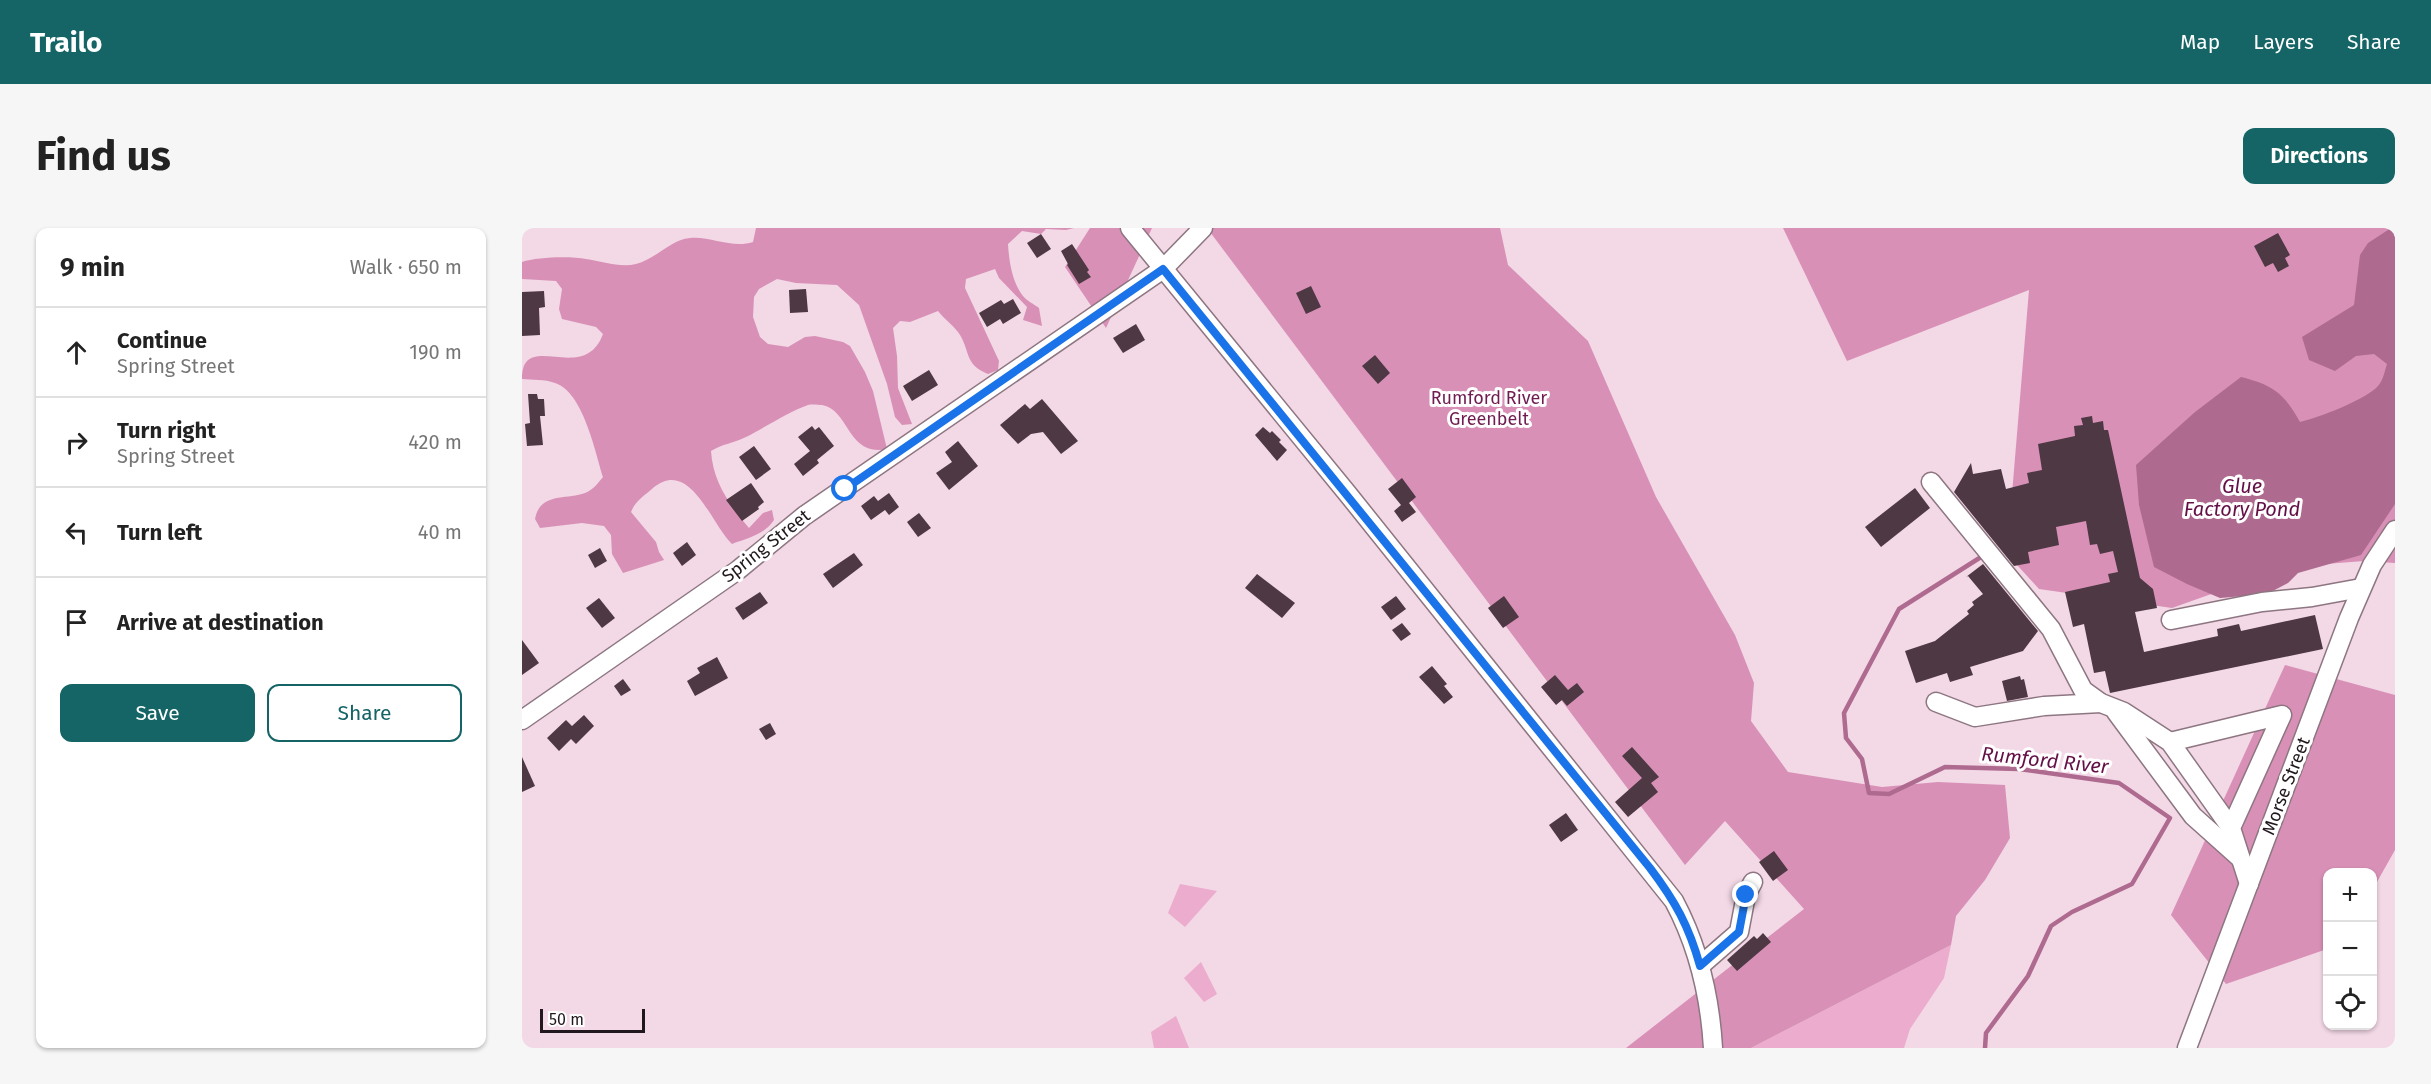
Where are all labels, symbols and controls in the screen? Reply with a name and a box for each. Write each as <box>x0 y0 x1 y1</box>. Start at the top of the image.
text: Trailo <box>30 26 102 59</box>
text: Map <box>2180 29 2220 55</box>
text: Layers <box>2253 29 2314 55</box>
text: Share <box>2347 29 2401 55</box>
button: Directions <box>2243 128 2395 184</box>
text: Find us <box>36 131 171 181</box>
text: 9 min <box>60 252 125 283</box>
text: Walk · 650 m <box>350 255 462 279</box>
text: Continue <box>117 327 207 354</box>
icon: ahead <box>60 336 93 369</box>
text: 190 m <box>409 340 462 364</box>
text: Spring Street <box>117 354 235 378</box>
park label: Rumford River Greenbelt <box>1431 387 1547 430</box>
text: Turn right <box>117 417 216 444</box>
icon: right <box>60 426 93 459</box>
text: 420 m <box>408 430 462 454</box>
text: Spring Street <box>117 444 235 468</box>
water label: Glue Factory Pond <box>2184 474 2300 521</box>
route start <box>831 475 857 501</box>
street label: Spring Street <box>717 504 815 587</box>
icon: left <box>60 516 93 549</box>
text: Turn left <box>117 519 202 546</box>
text: 40 m <box>418 520 462 544</box>
icon: arrive <box>60 606 93 639</box>
text: Arrive at destination <box>117 609 324 636</box>
button: Save <box>60 684 255 742</box>
button: Share <box>267 684 462 742</box>
street label: Morse Street <box>2257 734 2315 838</box>
water label: Rumford River <box>1980 741 2111 779</box>
map controls <box>2323 868 2377 1030</box>
button: + <box>2323 868 2377 922</box>
route end <box>1732 881 1758 907</box>
button: − <box>2323 922 2377 976</box>
button: locate <box>2323 976 2377 1030</box>
scale bar <box>540 1006 645 1034</box>
text: 50 m <box>549 1010 584 1029</box>

